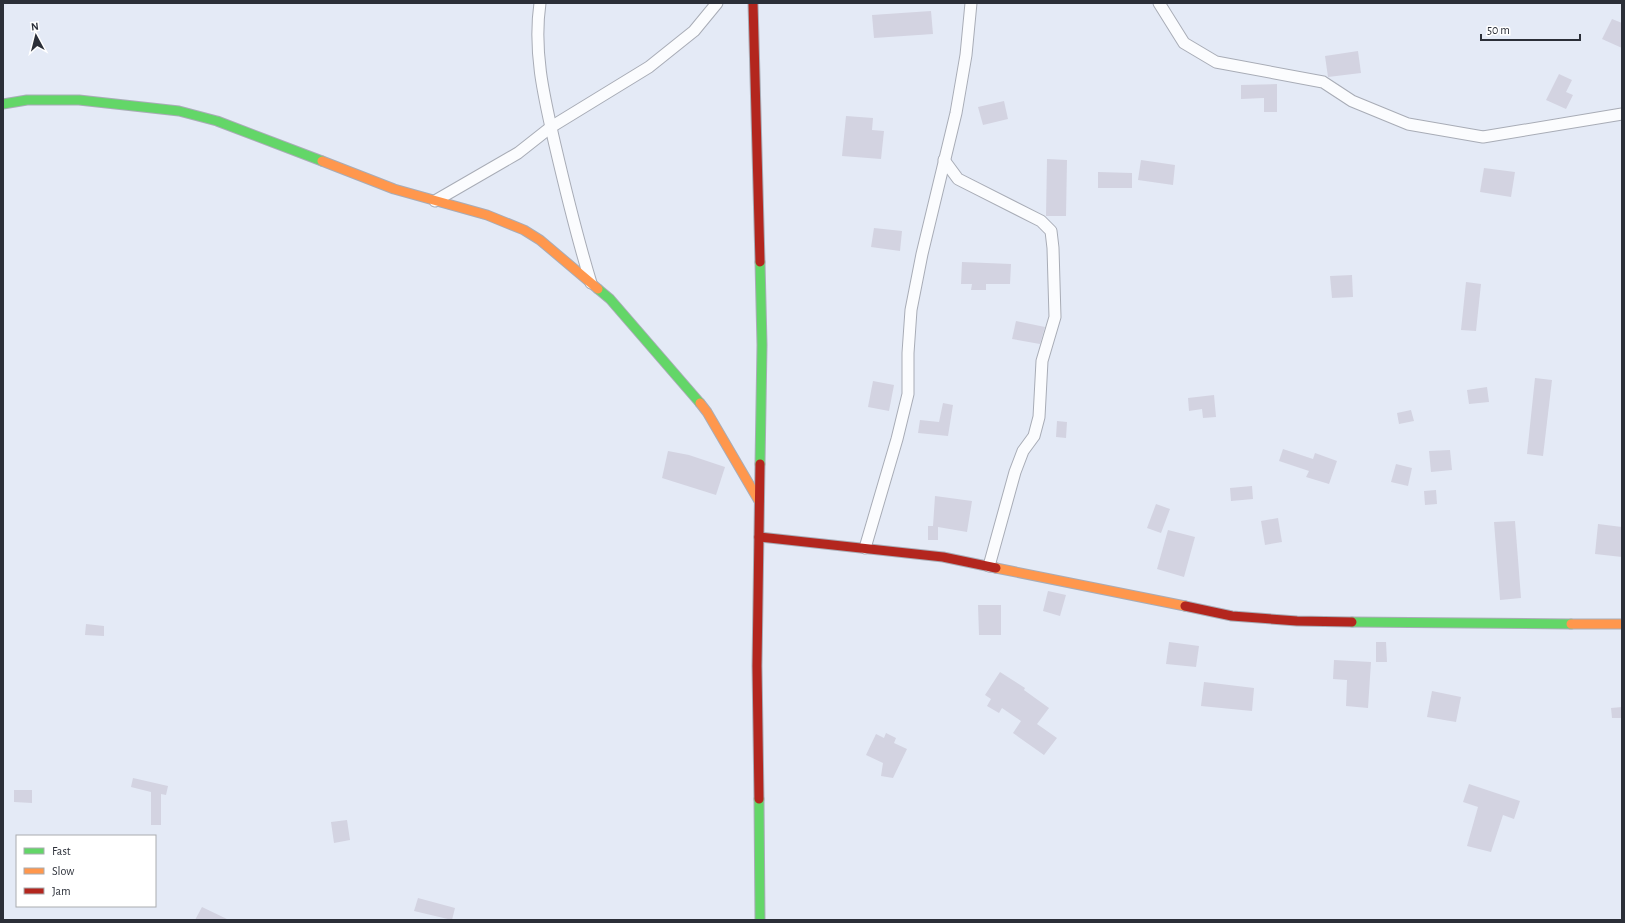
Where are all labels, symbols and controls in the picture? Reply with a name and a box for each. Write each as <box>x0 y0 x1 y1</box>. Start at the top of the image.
north arrow <box>16 16 56 56</box>
scale bar <box>1481 16 1580 42</box>
text: N <box>30 21 39 32</box>
text: 50 m <box>1487 24 1510 36</box>
legend <box>16 835 156 907</box>
text: Fast <box>52 845 71 857</box>
text: Slow <box>52 865 74 877</box>
text: Jam <box>52 885 71 897</box>

